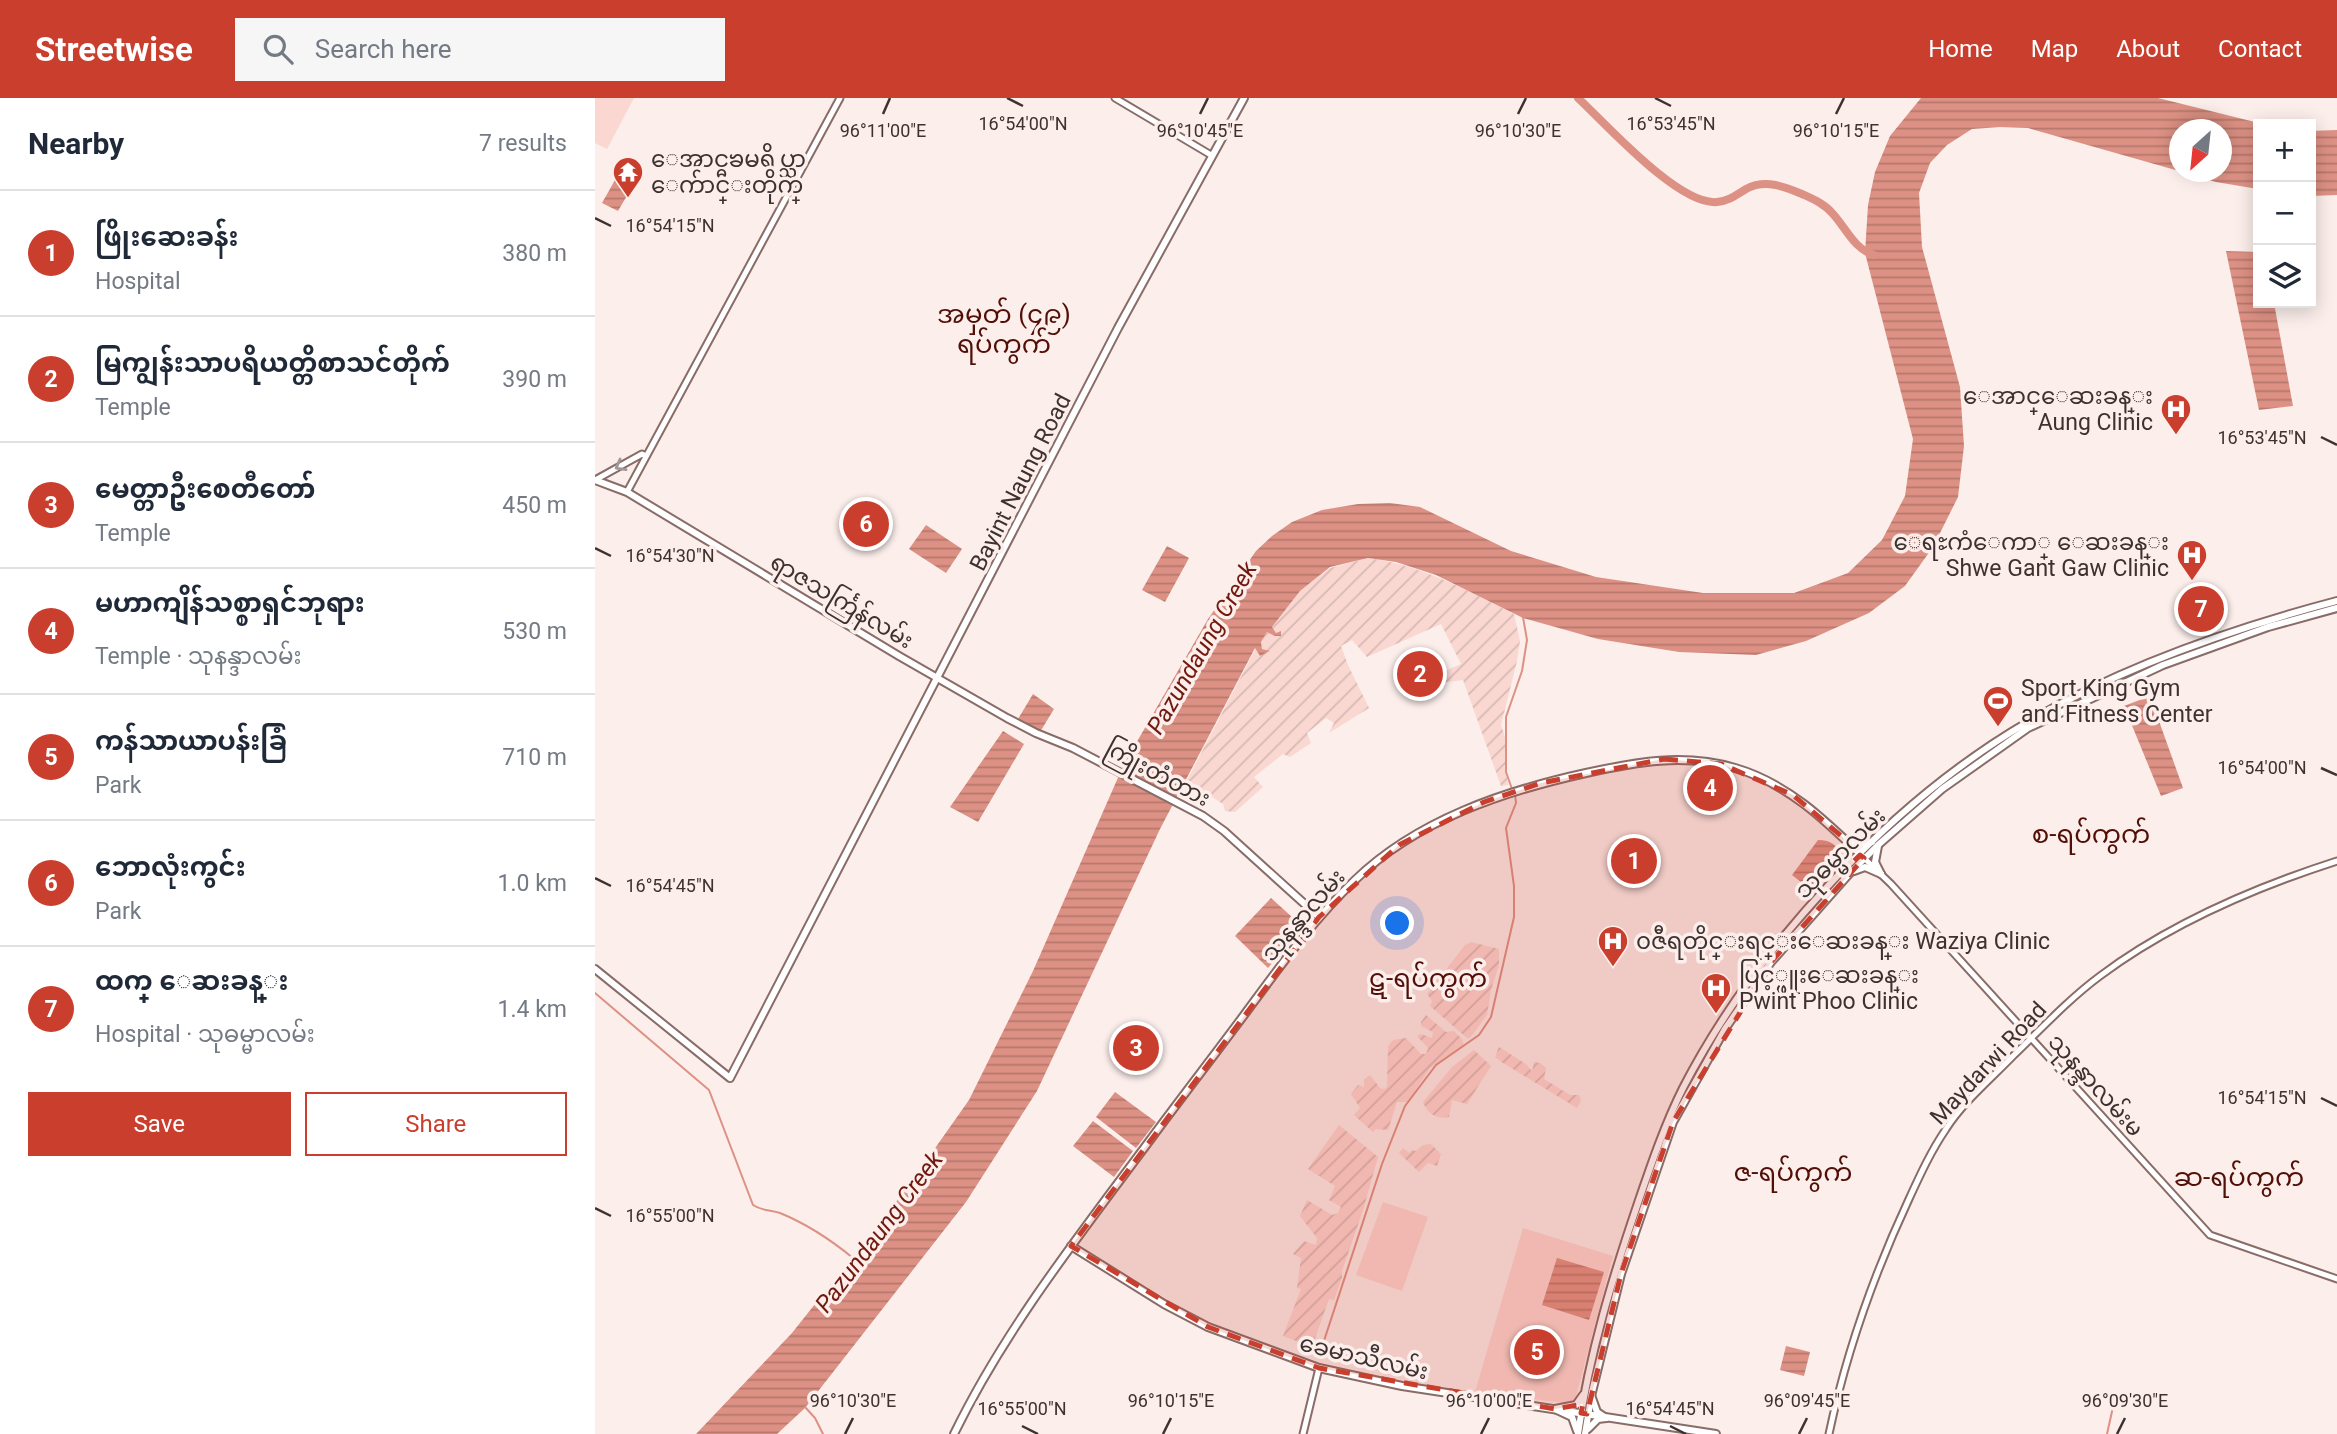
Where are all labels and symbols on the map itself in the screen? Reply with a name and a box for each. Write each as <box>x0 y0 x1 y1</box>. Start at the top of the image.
text: 16°54'00"N <box>978 113 1068 134</box>
text: 16°53'45"N <box>1626 113 1716 134</box>
north arrow <box>2169 119 2232 182</box>
text: 96°11'00"E <box>840 120 926 141</box>
text: 96°10'45"E <box>1157 120 1243 141</box>
text: 96°10'30"E <box>1475 120 1561 141</box>
text: 96°10'15"E <box>1793 120 1879 141</box>
place label: ေအာင္ဓၶမရိပ္သာ ေက်ာင္းတိုက္ <box>651 143 806 204</box>
temple icon: ေအာင္ဓၶမရိပ္သာ ေက်ာင္းတိုက္ <box>611 155 645 199</box>
text: 16°54'15"N <box>625 215 715 236</box>
district label: အမှတ် (၄၉) ရပ်ကွက် <box>937 297 1071 365</box>
place label: ေအာင္ေဆးခန္း Aung Clinic <box>1963 383 2153 436</box>
street label: Bayint Naung Road <box>964 389 1077 575</box>
hospital icon: ေအာင္ေဆးခန္း Aung Clinic <box>2159 392 2193 436</box>
text: 16°53'45"N <box>2217 427 2307 448</box>
one-way arrow <box>615 458 628 472</box>
pin: 6 <box>843 498 889 550</box>
place label: ေရႊကံေကာ္ ေဆးခန္း Shwe Gant Gaw Clinic <box>1894 529 2169 582</box>
hospital icon: ေရႊကံေကာ္ ေဆးခန္း Shwe Gant Gaw Clinic <box>2175 538 2209 582</box>
text: 16°54'30"N <box>625 545 715 566</box>
street label: ရာဇသင်္ကြန်လမ်း <box>763 546 920 659</box>
water label: Pazundaung Creek <box>1141 556 1263 739</box>
pin: 7 <box>2178 583 2224 635</box>
pin: 2 <box>1397 648 1443 700</box>
place label: Sport King Gym and Fitness Center <box>2021 675 2213 728</box>
sports icon: Sport King Gym and Fitness Center <box>1981 684 2015 728</box>
street label: ကြိုးတံတား <box>1098 732 1216 817</box>
text: 16°54'00"N <box>2217 757 2307 778</box>
pin: 4 <box>1687 762 1733 814</box>
street label: သုဓမ္မာလမ်း <box>1787 800 1895 908</box>
district label: စ-ရပ်ကွက် <box>2032 817 2150 855</box>
pin: 1 <box>1611 835 1657 887</box>
street label: သုနန္ဒာလမ်း <box>1254 862 1355 971</box>
text: 16°54'45"N <box>625 875 715 896</box>
your location <box>1380 906 1414 940</box>
hospital icon: ၀ဇီရတိုင္းရင္းေဆးခန္း Waziya Clinic <box>1596 924 1630 968</box>
place label: ၀ဇီရတိုင္းရင္းေဆးခန္း Waziya Clinic <box>1636 925 2050 960</box>
place label: ပြင့္ဖူးေဆးခန္း Pwint Phoo Clinic <box>1739 959 1919 1015</box>
district label: ဋ-ရပ်ကွက် <box>1369 961 1487 999</box>
hospital icon: ပြင့္ဖူးေဆးခန္း Pwint Phoo Clinic <box>1699 971 1733 1015</box>
street label: Maydarwi Road <box>1925 996 2052 1130</box>
pin: 3 <box>1113 1022 1159 1074</box>
street label: သုနန္ဒာလမ်းမ <box>2038 1026 2151 1146</box>
text: 16°54'15"N <box>2217 1087 2307 1108</box>
water label: Pazundaung Creek <box>809 1145 949 1318</box>
district label: ဇ-ရပ်ကွက် <box>1734 1155 1852 1193</box>
district label: ဆ-ရပ်ကွက် <box>2174 1160 2304 1198</box>
text: 16°55'00"N <box>625 1205 715 1226</box>
pin: 5 <box>1514 1326 1560 1378</box>
street label: ခေမာသီလမ်း <box>1297 1327 1431 1385</box>
text: 96°10'30"E <box>810 1390 896 1411</box>
text: 96°10'15"E <box>1128 1390 1214 1411</box>
text: 96°10'00"E <box>1446 1390 1532 1411</box>
text: 96°09'45"E <box>1764 1390 1850 1411</box>
text: 96°09'30"E <box>2082 1390 2168 1411</box>
text: 16°55'00"N <box>977 1398 1067 1419</box>
text: 16°54'45"N <box>1625 1398 1715 1419</box>

